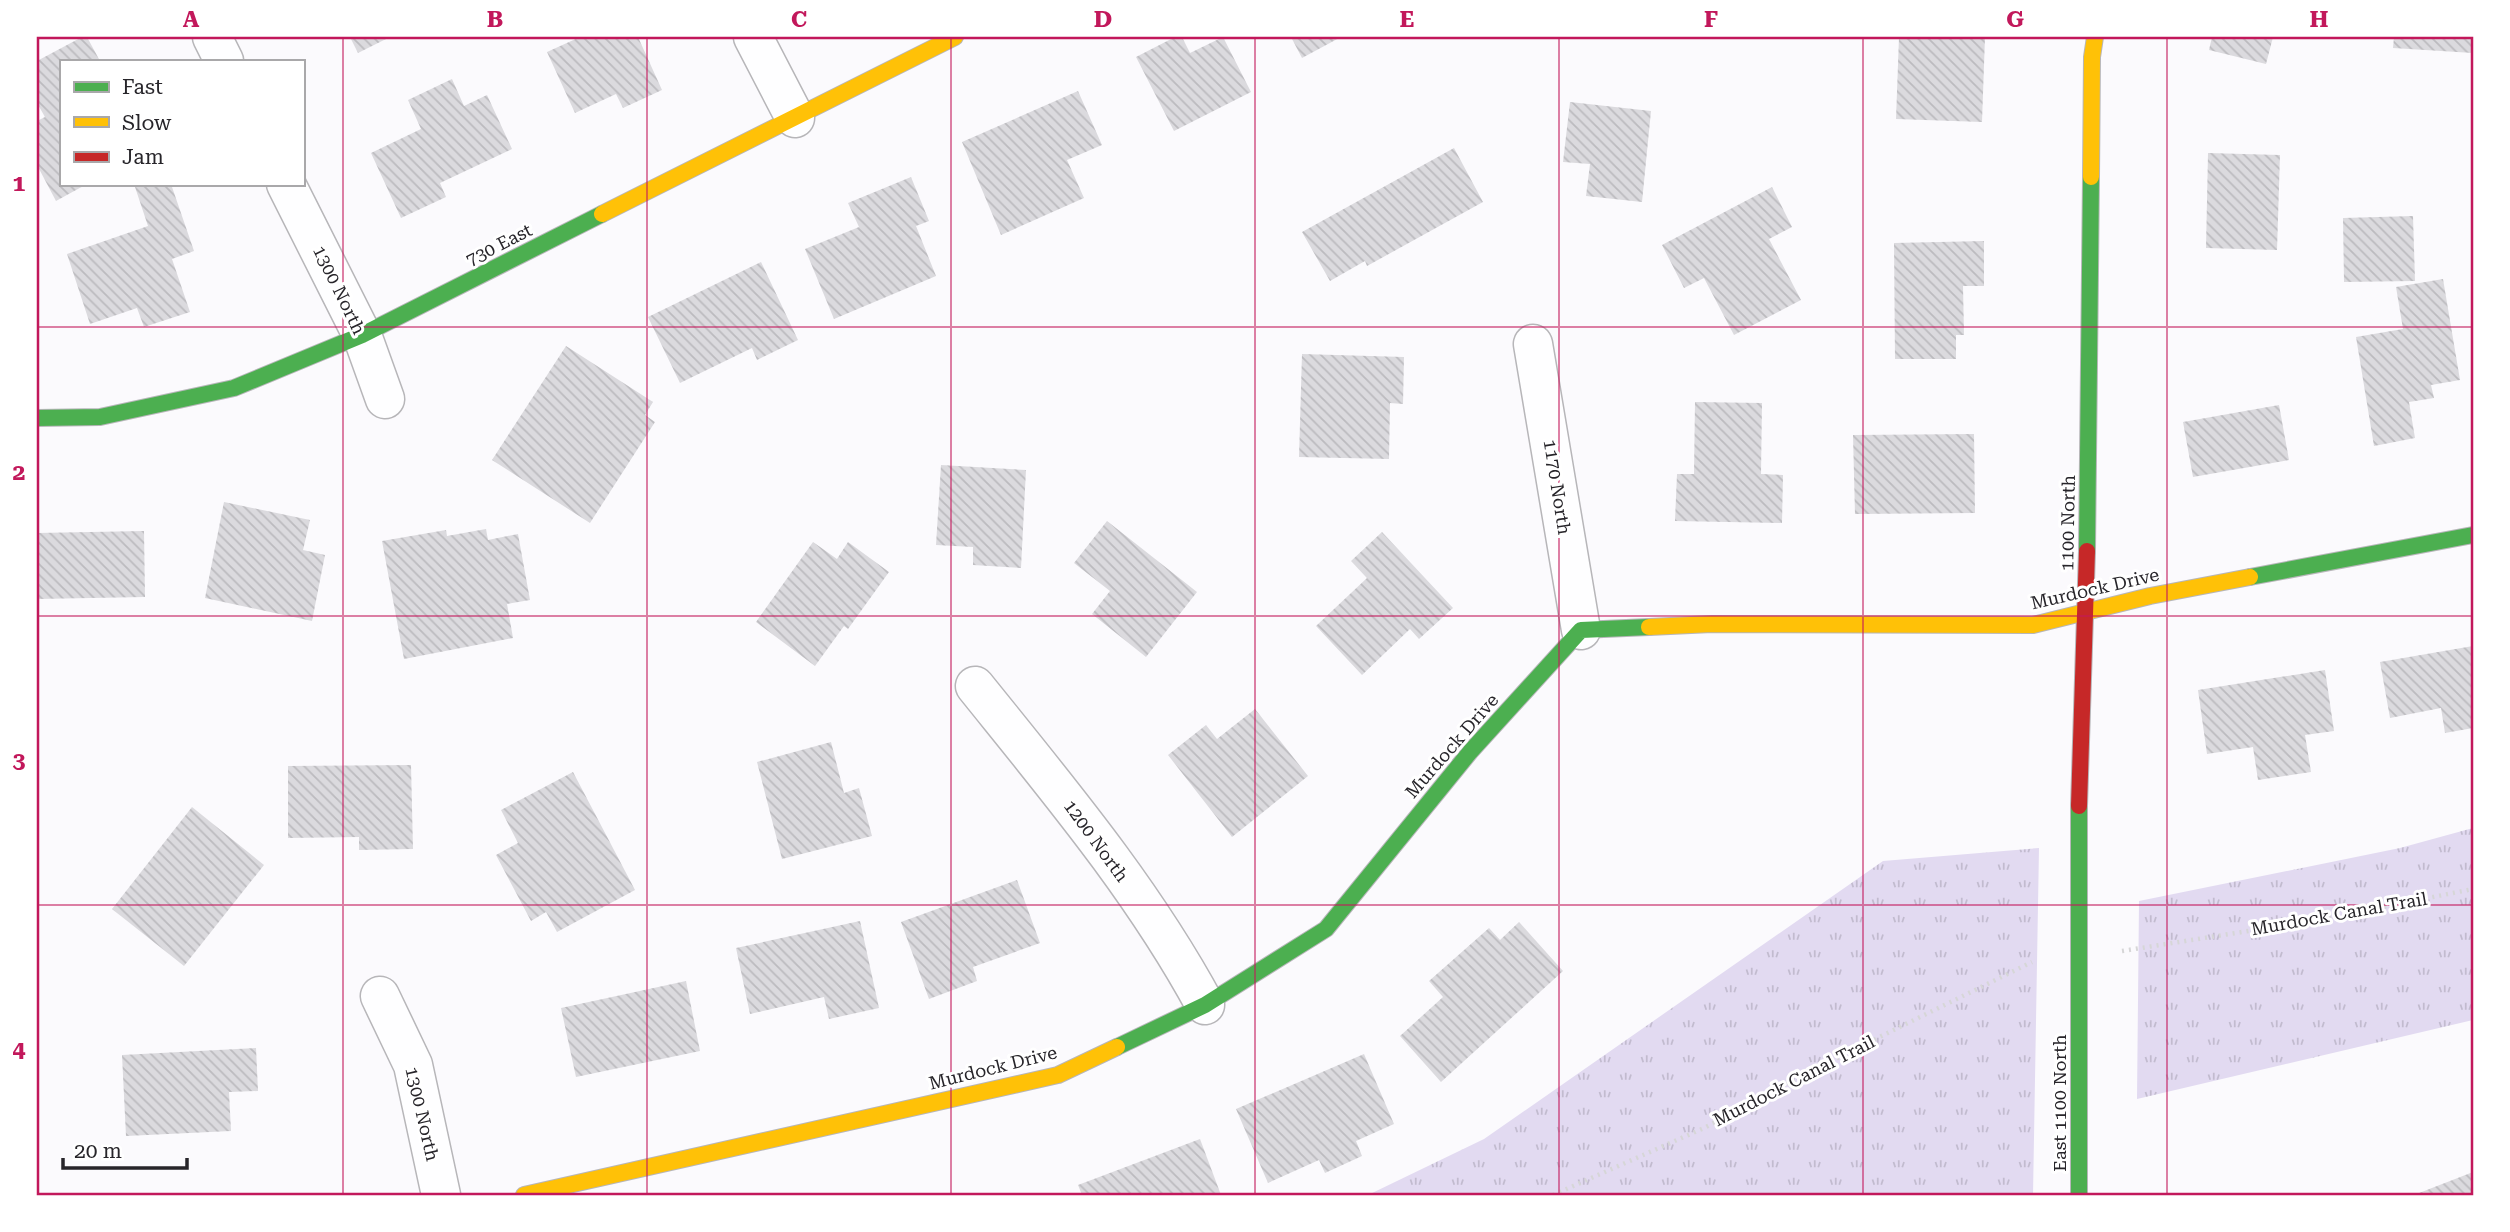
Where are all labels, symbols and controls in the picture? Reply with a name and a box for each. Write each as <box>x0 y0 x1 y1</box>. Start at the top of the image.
text: A <box>183 6 200 33</box>
text: B <box>487 6 503 33</box>
text: C <box>791 6 807 33</box>
text: D <box>1094 6 1112 33</box>
text: E <box>1400 6 1414 33</box>
text: F <box>1704 6 1718 33</box>
text: G <box>2006 6 2024 33</box>
text: H <box>2310 6 2329 33</box>
legend <box>60 60 304 186</box>
text: Fast <box>122 75 163 99</box>
text: Slow <box>122 111 172 135</box>
text: Jam <box>122 145 164 169</box>
text: 1 <box>13 170 26 197</box>
street label: 730 East <box>462 219 536 270</box>
street label: 1300 North <box>309 242 370 338</box>
street label: 1170 North <box>1540 438 1575 536</box>
text: 2 <box>13 459 25 486</box>
street label: 1100 North <box>2056 474 2079 571</box>
street label: Murdock Drive <box>2029 564 2161 613</box>
street label: Murdock Drive <box>1401 689 1503 802</box>
text: 3 <box>13 747 26 774</box>
street label: 1200 North <box>1060 796 1133 886</box>
street label: Murdock Canal Trail <box>2249 888 2429 939</box>
street label: Murdock Canal Trail <box>1710 1031 1878 1130</box>
street label: East 1100 North <box>2049 1034 2070 1172</box>
text: 4 <box>13 1036 26 1063</box>
street label: Murdock Drive <box>927 1041 1059 1094</box>
street label: 1300 North <box>401 1065 444 1163</box>
scale bar <box>63 1127 187 1171</box>
text: 20 m <box>74 1139 122 1163</box>

